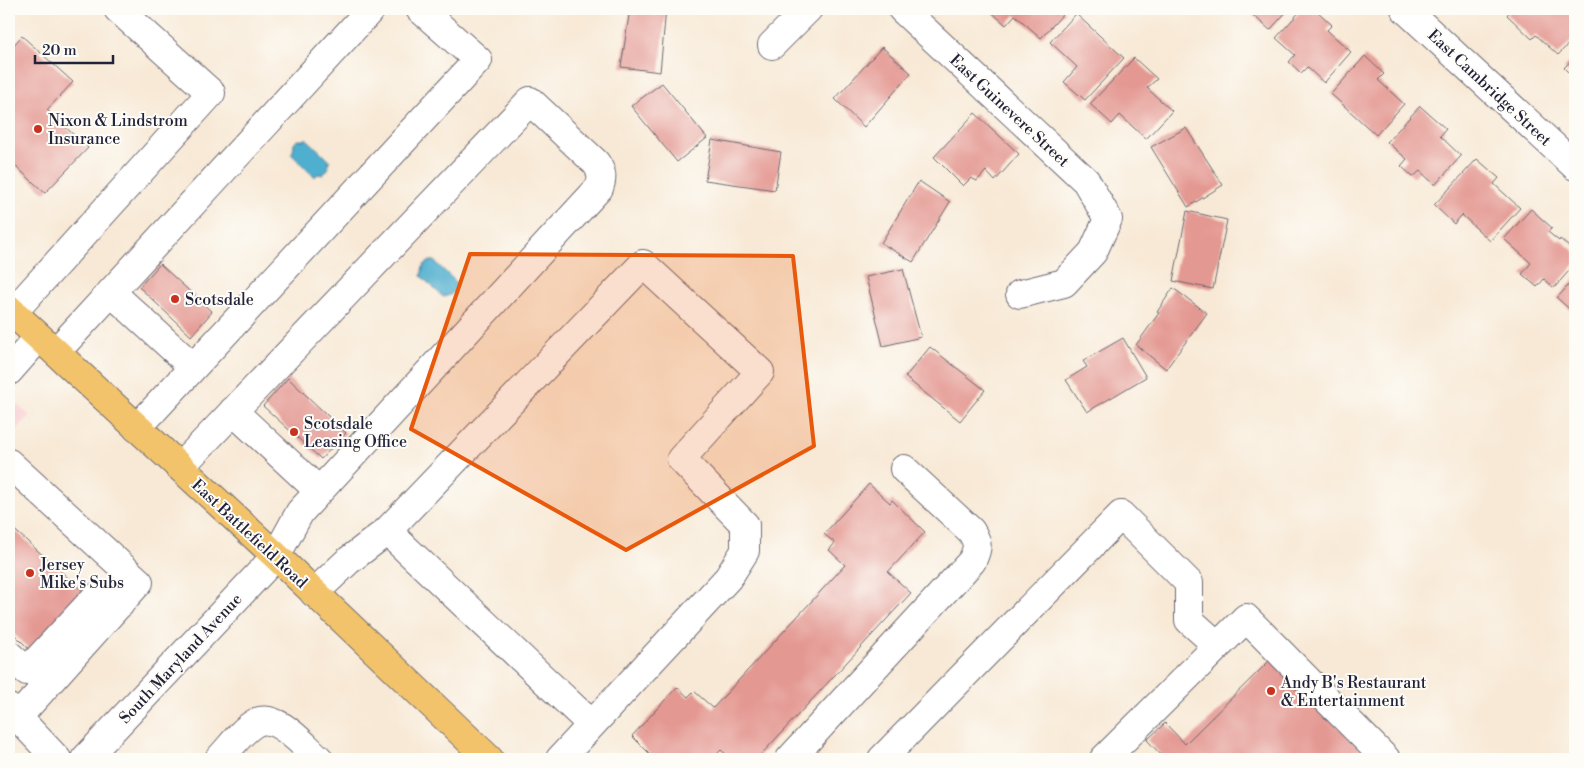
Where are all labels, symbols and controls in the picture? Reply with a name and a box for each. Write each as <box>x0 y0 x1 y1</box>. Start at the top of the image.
street label: East Cambridge Street <box>1423 25 1556 151</box>
scale bar <box>35 32 112 64</box>
text: 20 m <box>42 41 77 60</box>
street label: East Guinevere Street <box>945 50 1074 172</box>
place label: Nixon & Lindstrom Insurance <box>48 111 188 149</box>
marker: Nixon & Lindstrom Insurance <box>32 123 44 135</box>
place label: Scotsdale <box>185 290 254 310</box>
marker: Scotsdale <box>169 293 181 305</box>
place label: Scotsdale Leasing Office <box>304 414 407 452</box>
marker: Scotsdale Leasing Office <box>288 426 300 438</box>
street label: East Battlefield Road <box>187 475 311 593</box>
place label: Jersey Mike's Subs <box>39 555 124 593</box>
marker: Jersey Mike's Subs <box>24 567 36 579</box>
street label: South Maryland Avenue <box>115 589 246 728</box>
place label: Andy B's Restaurant & Entertainment <box>1280 673 1427 711</box>
marker: Andy B's Restaurant & Entertainment <box>1265 685 1277 697</box>

